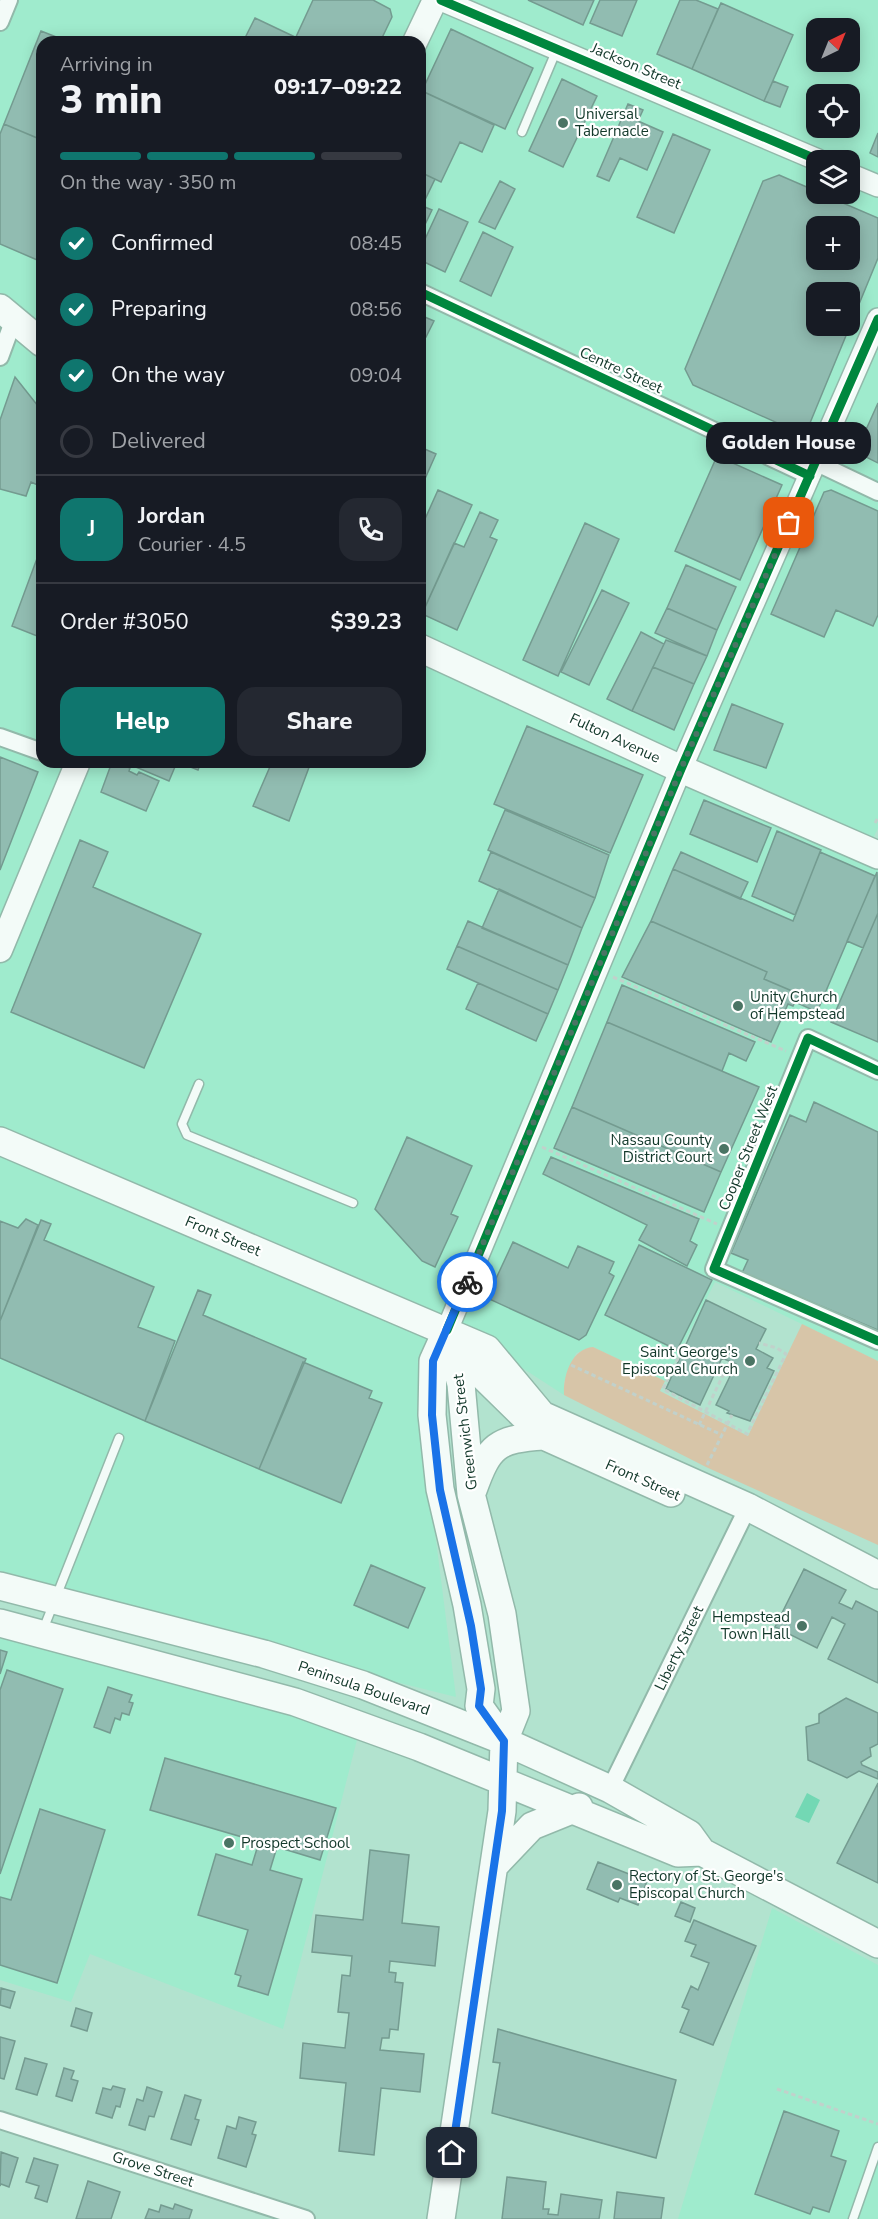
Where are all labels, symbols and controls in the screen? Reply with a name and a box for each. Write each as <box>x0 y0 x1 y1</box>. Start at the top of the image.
north arrow <box>806 18 860 72</box>
map controls <box>806 18 860 336</box>
street label: Jackson Street <box>587 38 685 94</box>
text: Arriving in <box>60 51 153 78</box>
text: 09:17–09:22 <box>274 72 402 102</box>
text: 3 min <box>60 74 163 127</box>
button: locate <box>806 84 860 138</box>
place label: Universal Tabernacle <box>575 104 649 141</box>
marker: Universal Tabernacle <box>556 116 570 130</box>
button: layers <box>806 150 860 204</box>
text: On the way · 350 m <box>60 169 236 196</box>
button: + <box>806 216 860 270</box>
icon: check <box>60 227 93 260</box>
text: Confirmed <box>111 228 213 258</box>
text: 08:45 <box>349 230 402 257</box>
button: − <box>806 282 860 336</box>
icon: check <box>60 293 93 326</box>
text: Preparing <box>111 294 207 324</box>
text: 08:56 <box>349 296 402 323</box>
street label: Centre Street <box>576 342 666 398</box>
icon: check <box>60 359 93 392</box>
text: On the way <box>111 360 225 390</box>
text: 09:04 <box>349 362 402 389</box>
callout: Golden House <box>706 421 872 463</box>
text: Delivered <box>111 426 206 456</box>
text: Golden House <box>722 429 855 456</box>
pin <box>763 497 814 548</box>
button: phone <box>339 498 402 561</box>
text: Jordan <box>138 501 205 531</box>
icon: bag <box>772 506 805 539</box>
text: J <box>88 514 95 544</box>
text: Courier · 4.5 <box>138 531 246 558</box>
text: Order #3050 <box>60 607 189 637</box>
text: $39.23 <box>331 607 402 637</box>
button: Help <box>60 687 225 756</box>
button: Share <box>237 687 402 756</box>
street label: Fulton Avenue <box>566 708 664 768</box>
place label: Unity Church of Hempstead <box>750 987 845 1024</box>
marker: Unity Church of Hempstead <box>731 999 745 1013</box>
street label: Cooper Street West <box>714 1082 782 1213</box>
place label: Nassau County District Court <box>610 1130 713 1167</box>
marker: Nassau County District Court <box>717 1142 731 1156</box>
street label: Front Street <box>182 1211 265 1261</box>
courier <box>437 1252 497 1312</box>
icon: bike <box>451 1266 484 1299</box>
place label: Saint George's Episcopal Church <box>622 1342 738 1379</box>
marker: Saint George's Episcopal Church <box>743 1354 757 1368</box>
street label: Greenwich Street <box>448 1372 482 1491</box>
street label: Front Street <box>602 1455 684 1506</box>
street label: Liberty Street <box>650 1602 708 1694</box>
place label: Hempstead Town Hall <box>712 1607 791 1644</box>
marker: Hempstead Town Hall <box>795 1619 809 1633</box>
street label: Peninsula Boulevard <box>295 1656 433 1720</box>
place label: Prospect School <box>241 1833 350 1853</box>
marker: Prospect School <box>222 1836 236 1850</box>
place label: Rectory of St. George's Episcopal Church <box>629 1866 784 1903</box>
marker: Rectory of St. George's Episcopal Church <box>610 1878 624 1892</box>
pin <box>426 2127 477 2178</box>
icon: home <box>435 2136 468 2169</box>
street label: Grove Street <box>110 2146 197 2192</box>

